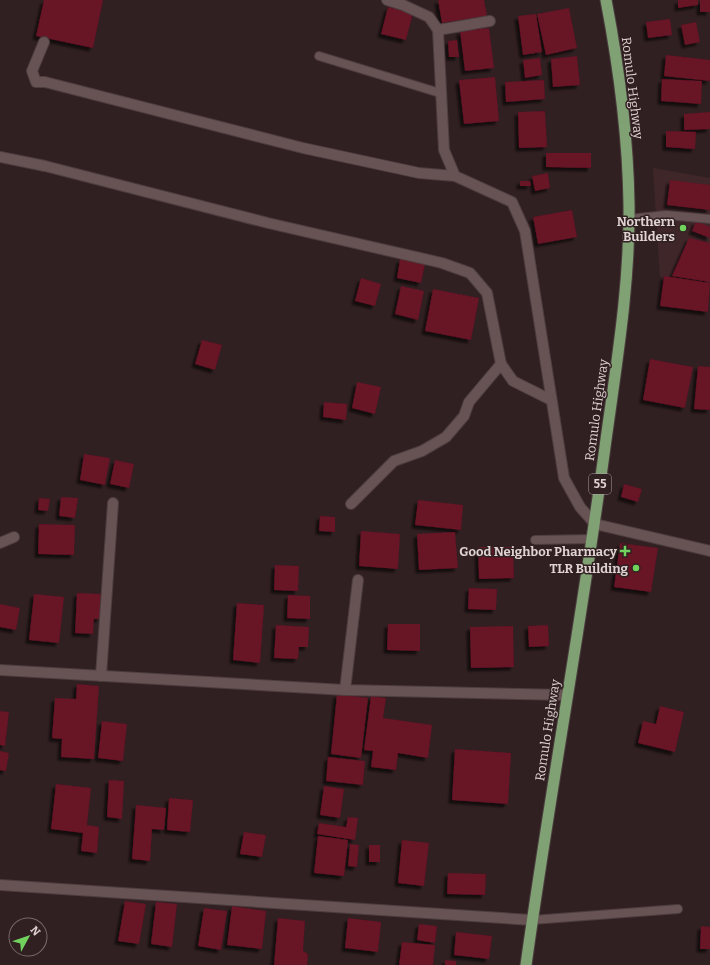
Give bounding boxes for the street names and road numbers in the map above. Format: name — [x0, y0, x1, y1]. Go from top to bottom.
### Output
street label: Romulo Highway — [619, 36, 646, 140]
street label: Romulo Highway — [582, 358, 611, 462]
road number: 55 — [589, 474, 611, 494]
street label: Romulo Highway — [532, 678, 563, 782]

